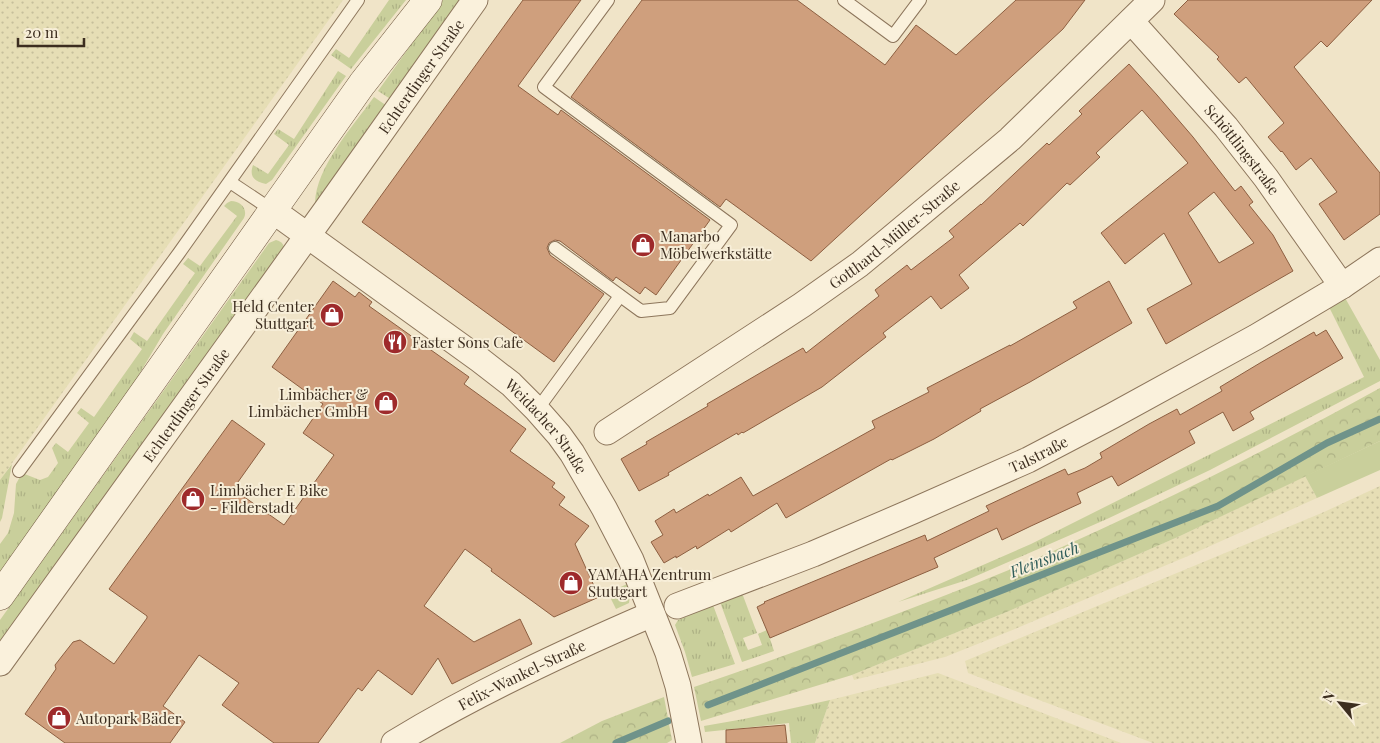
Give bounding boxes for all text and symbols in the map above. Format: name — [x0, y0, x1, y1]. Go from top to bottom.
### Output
scale bar — [18, 15, 84, 47]
street label: Echterdinger Straße — [373, 15, 468, 138]
text: 20 m — [25, 22, 59, 42]
street label: Schöttlingstraße — [1200, 100, 1285, 199]
street label: Gotthard-Müller-Straße — [825, 175, 964, 293]
place label: Manarbo Möbelwerkstätte — [660, 226, 772, 263]
shop icon: Manarbo Möbelwerkstätte — [630, 232, 656, 258]
place label: Held Center Stuttgart — [232, 296, 315, 333]
shop icon: Held Center Stuttgart — [319, 302, 345, 328]
restaurant icon: Faster Sons Cafe — [382, 329, 408, 355]
place label: Faster Sons Cafe — [412, 332, 523, 352]
street label: Echterdinger Straße — [138, 344, 234, 466]
street label: Weidacher Straße — [500, 373, 592, 477]
place label: Limbächer & Limbächer GmbH — [248, 384, 368, 421]
shop icon: Limbächer & Limbächer GmbH — [373, 390, 399, 416]
street label: Talstraße — [1006, 431, 1071, 477]
place label: Limbächer E Bike - Filderstadt — [210, 480, 328, 517]
shop icon: Limbächer E Bike - Filderstadt — [180, 486, 206, 512]
water label: Fleinsbach — [1005, 536, 1082, 582]
place label: YAMAHA Zentrum Stuttgart — [587, 564, 712, 601]
shop icon: YAMAHA Zentrum Stuttgart — [558, 570, 584, 596]
street label: Felix-Wankel-Straße — [454, 635, 589, 714]
north arrow — [1315, 678, 1365, 728]
text: N — [1317, 687, 1339, 705]
shop icon: Autopark Bäder — [46, 705, 72, 731]
place label: Autopark Bäder — [75, 708, 182, 728]

